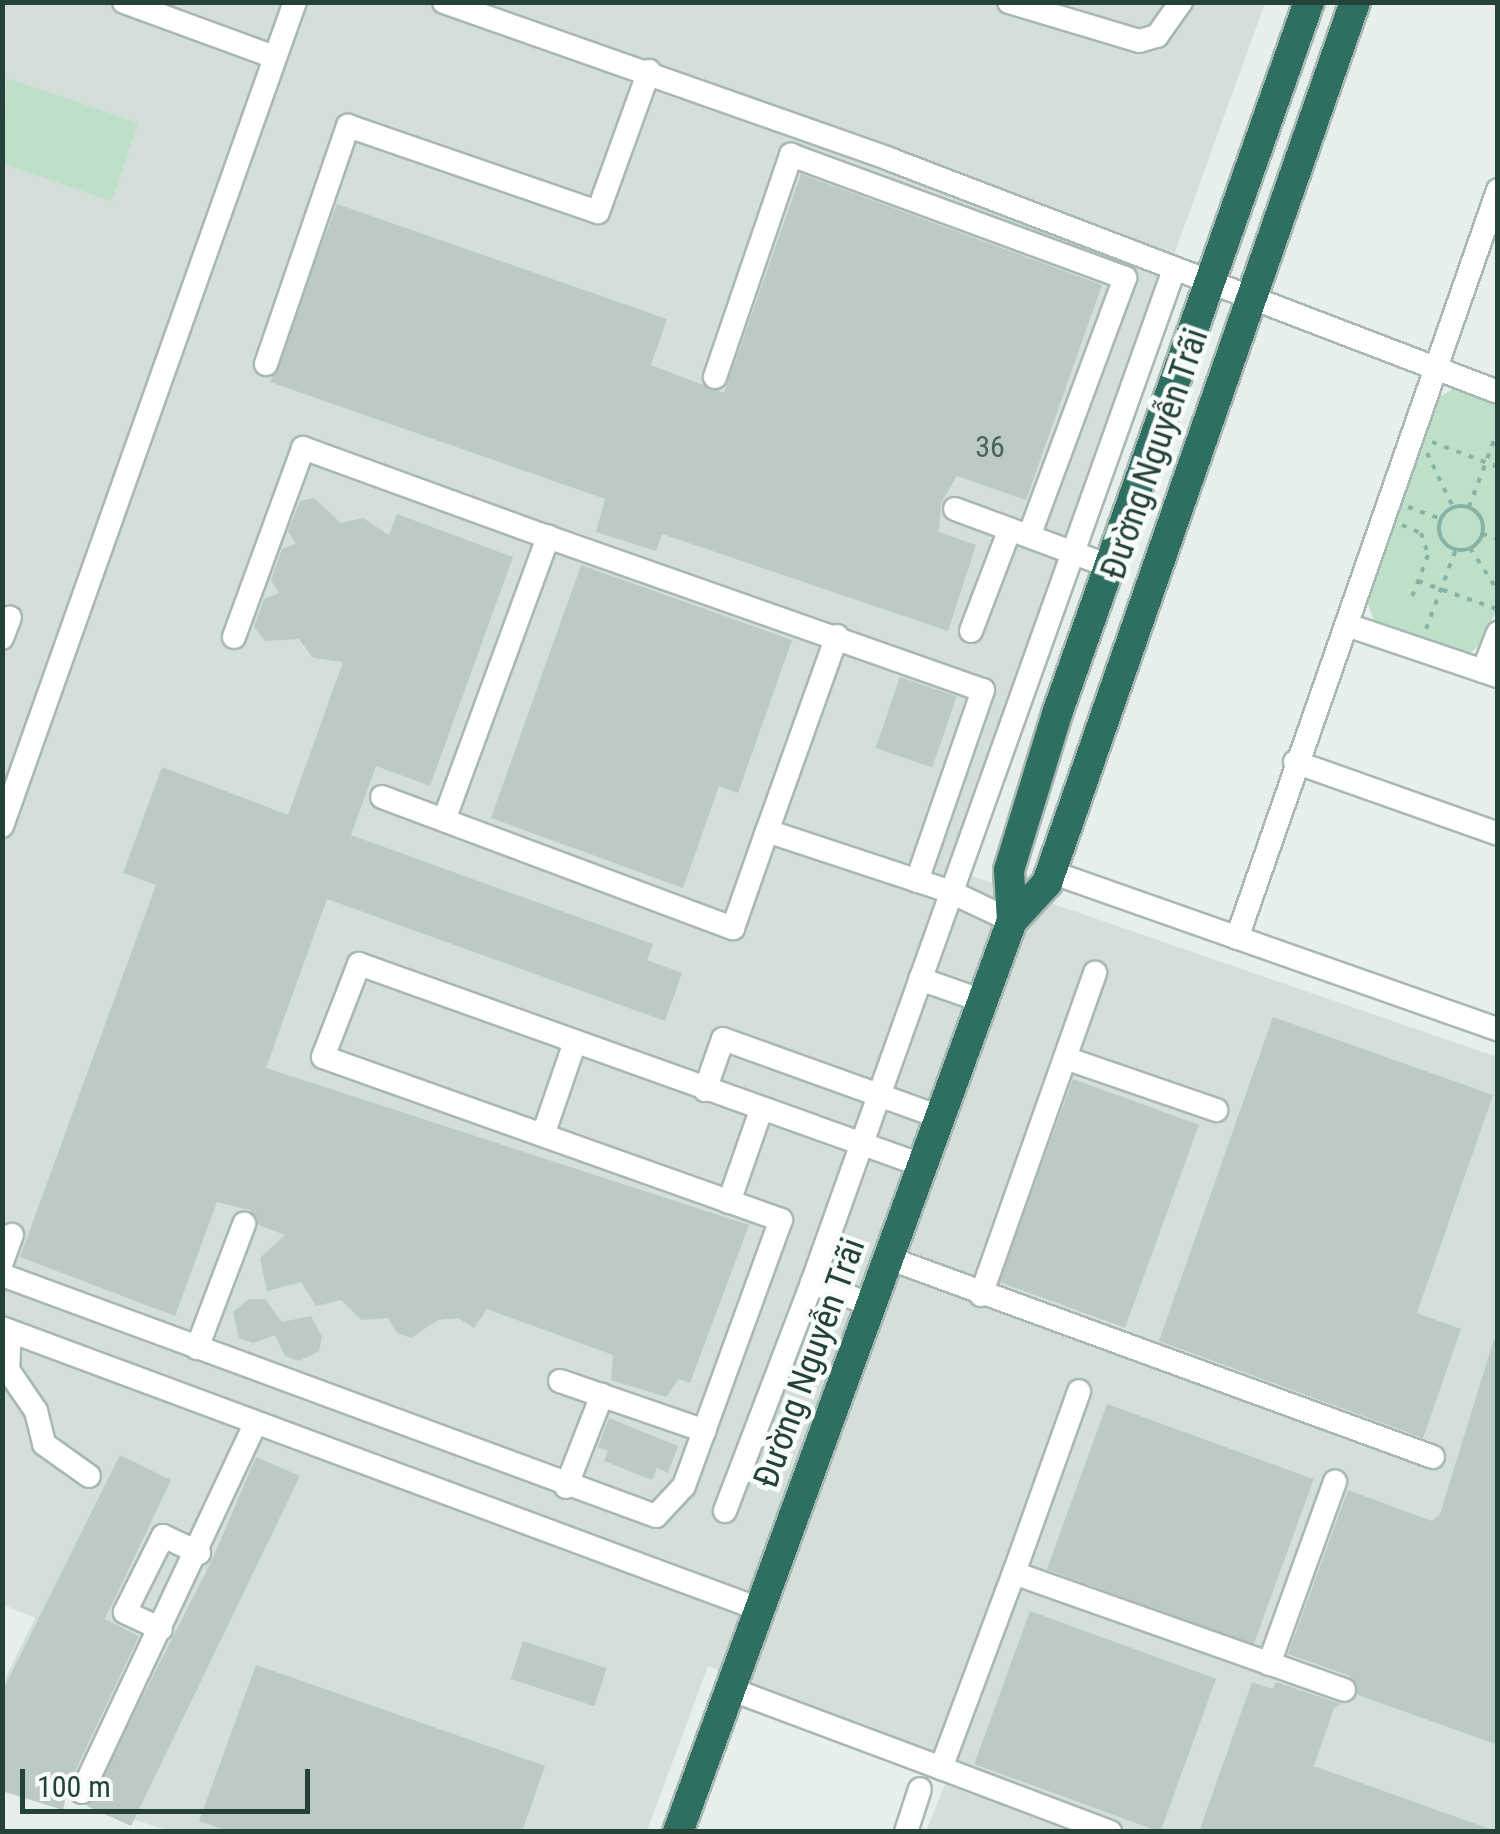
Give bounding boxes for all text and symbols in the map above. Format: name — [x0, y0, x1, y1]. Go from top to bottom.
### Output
street label: Đường Nguyễn Trãi — [1092, 323, 1218, 585]
house number: 36 — [975, 429, 1005, 465]
street label: Đường Nguyễn Trãi — [745, 1232, 875, 1494]
scale bar — [25, 1749, 315, 1811]
text: 100 m — [37, 1769, 111, 1804]

